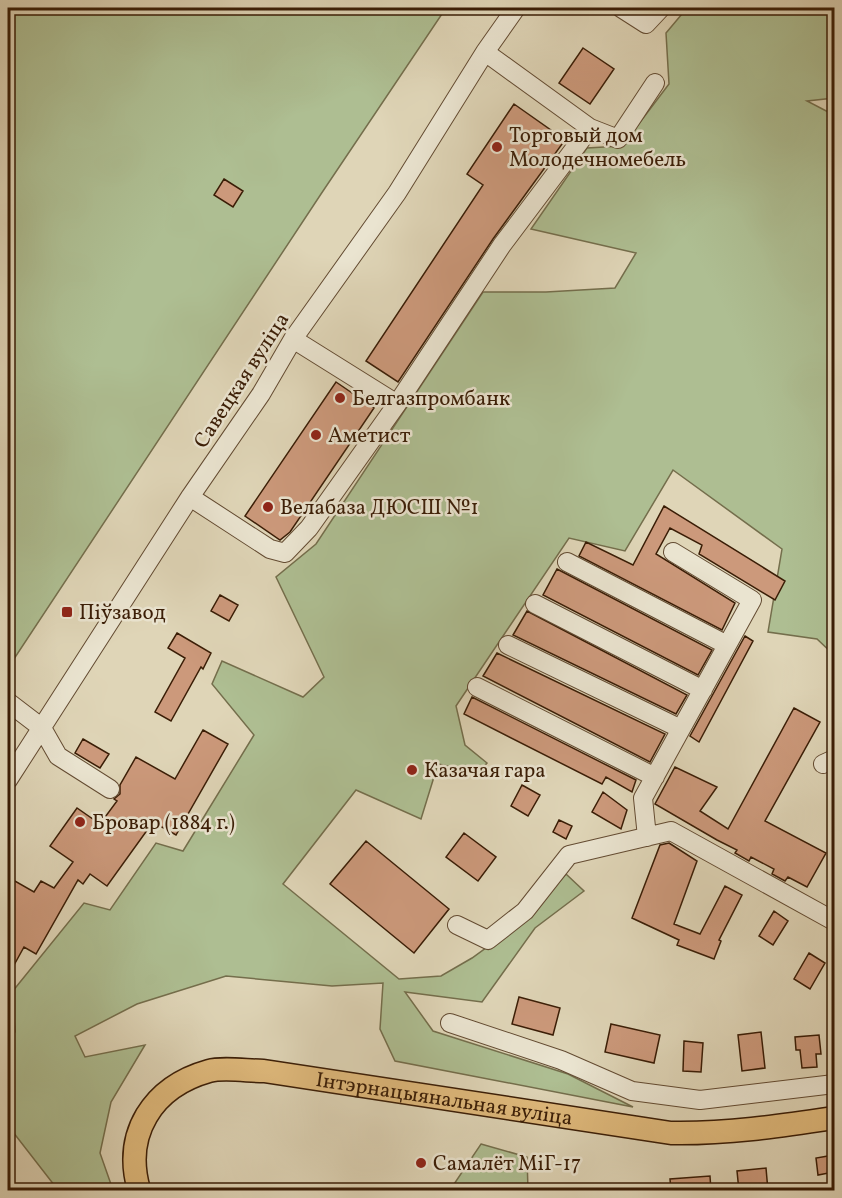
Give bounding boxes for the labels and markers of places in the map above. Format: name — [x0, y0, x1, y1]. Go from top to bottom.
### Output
place label: Торговый дом Молодечномебель — [509, 122, 686, 175]
marker: Торговый дом Молодечномебель — [490, 140, 504, 154]
place label: Белгазпромбанк — [352, 385, 510, 414]
marker: Белгазпромбанк — [333, 391, 347, 405]
place label: Аметист — [328, 422, 411, 451]
marker: Аметист — [309, 428, 323, 442]
place label: Велабаза ДЮСШ №1 — [280, 494, 479, 523]
marker: Велабаза ДЮСШ №1 — [261, 500, 275, 514]
place label: Піўзавод — [79, 599, 166, 628]
marker: Піўзавод — [60, 605, 74, 619]
place label: Казачая гара — [424, 757, 546, 786]
marker: Казачая гара — [405, 763, 419, 777]
place label: Бровар (1884 г.) — [92, 809, 235, 838]
marker: Бровар (1884 г.) — [73, 815, 87, 829]
place label: Самалёт МіГ-17 — [433, 1150, 581, 1179]
marker: Самалёт МіГ-17 — [414, 1156, 428, 1170]

